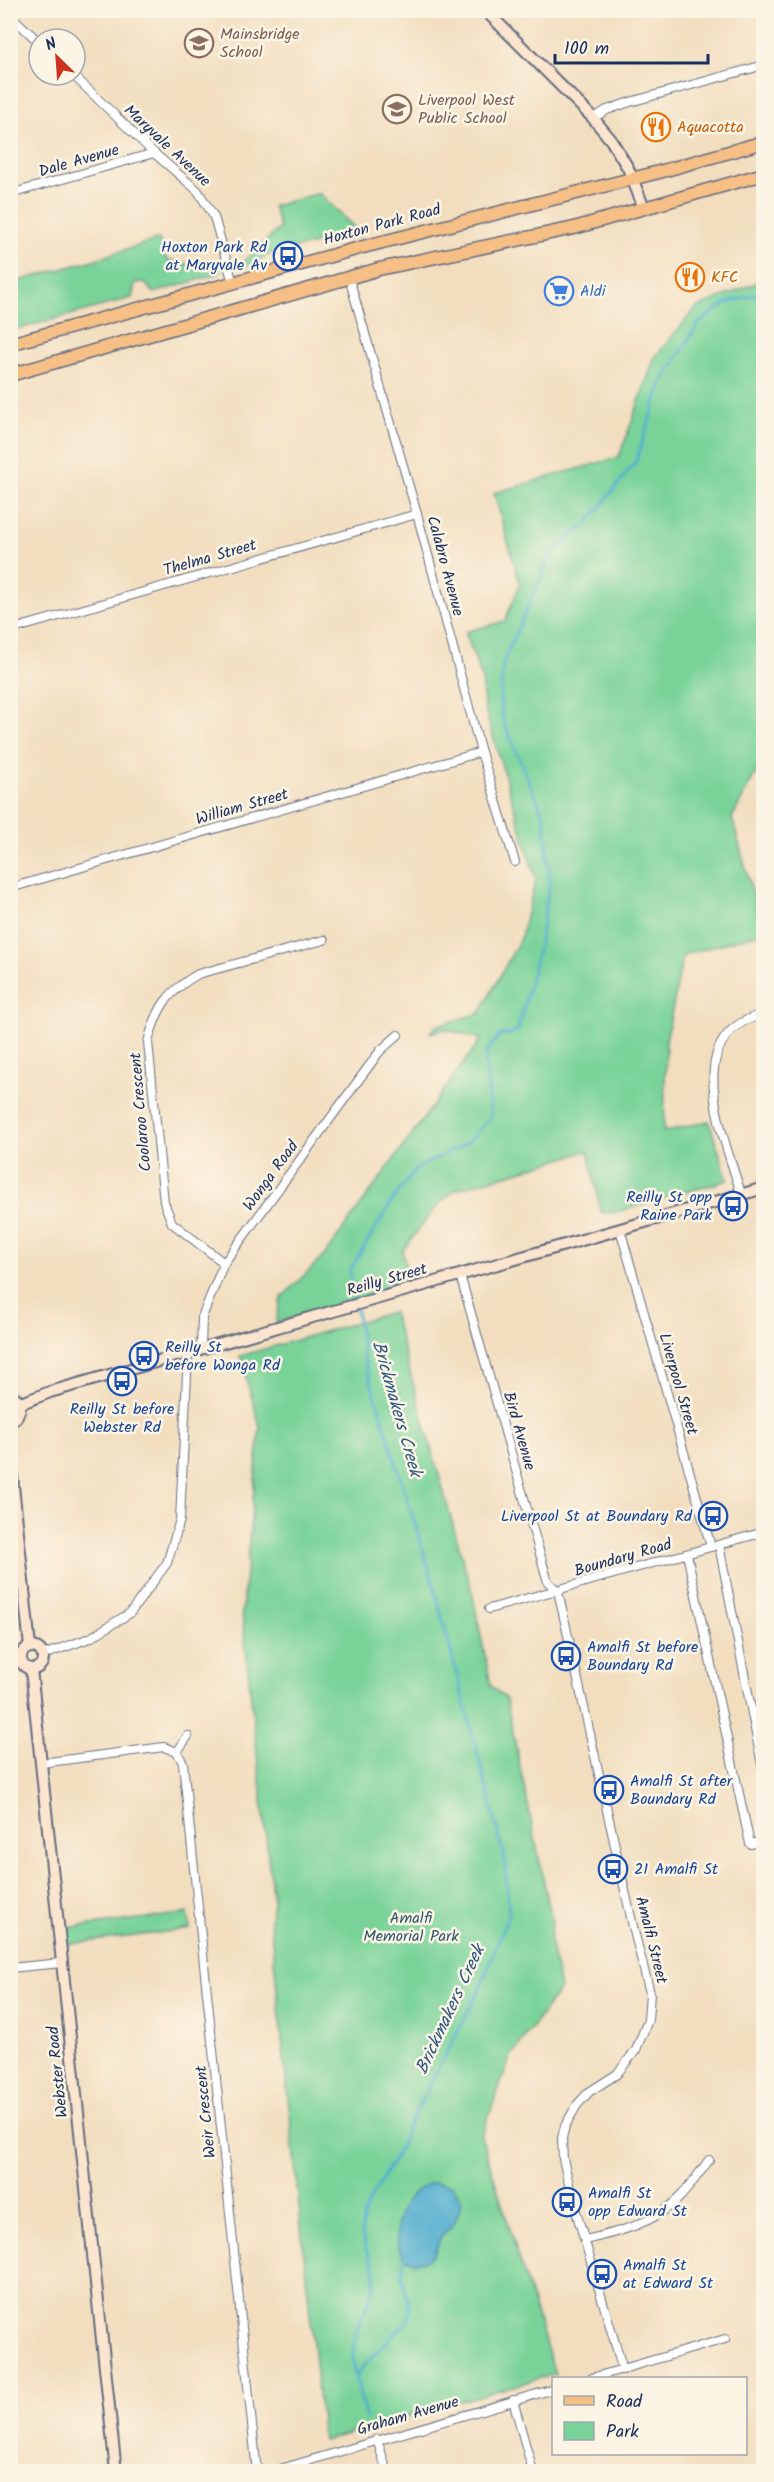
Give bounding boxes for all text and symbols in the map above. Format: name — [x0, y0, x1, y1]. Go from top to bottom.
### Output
place label: Mainsbridge School — [220, 22, 300, 65]
north arrow — [27, 27, 87, 87]
school or university icon: Mainsbridge School — [183, 27, 215, 59]
scale bar — [555, 27, 708, 65]
text: N — [41, 31, 61, 58]
text: 100 m — [564, 35, 609, 64]
place label: Liverpool West Public School — [418, 88, 516, 131]
school or university icon: Liverpool West Public School — [381, 93, 413, 125]
street label: Maryvale Avenue — [118, 99, 216, 193]
restaurant icon: Aquacotta — [640, 111, 672, 143]
place label: Aquacotta — [677, 115, 744, 140]
street label: Dale Avenue — [36, 138, 122, 184]
street label: Hoxton Park Road — [320, 197, 444, 253]
place label: Hoxton Park Rd at Maryvale Av — [161, 235, 268, 278]
bus stop icon: Hoxton Park Rd at Maryvale Av — [272, 240, 304, 272]
restaurant icon: KFC — [674, 261, 706, 293]
place label: KFC — [711, 265, 738, 290]
supermarket icon: Aldi — [543, 275, 575, 307]
place label: Aldi — [580, 279, 607, 304]
street label: Calabro Avenue — [420, 513, 470, 619]
street label: Thelma Street — [161, 533, 260, 583]
street label: William Street — [193, 782, 292, 832]
street label: Coolaroo Crescent — [123, 1051, 159, 1173]
street label: Wonga Road — [237, 1135, 306, 1216]
place label: Reilly St opp Raine Park — [626, 1185, 712, 1228]
bus stop icon: Reilly St opp Raine Park — [717, 1190, 749, 1222]
street label: Reilly Street — [344, 1256, 431, 1303]
street label: Liverpool Street — [652, 1330, 705, 1439]
place label: Reilly St before Wonga Rd — [165, 1335, 281, 1378]
water label: Brickmakers Creek — [363, 1338, 430, 1483]
bus stop icon: Reilly St before Wonga Rd — [128, 1340, 160, 1372]
bus stop icon: Reilly St before Webster Rd — [106, 1365, 138, 1397]
street label: Bird Avenue — [496, 1389, 542, 1473]
place label: Reilly St before Webster Rd — [70, 1397, 174, 1440]
bus stop icon: Liverpool St at Boundary Rd — [697, 1500, 729, 1532]
place label: Liverpool St at Boundary Rd — [501, 1504, 693, 1529]
street label: Boundary Road — [571, 1532, 676, 1584]
place label: Amalfi St before Boundary Rd — [587, 1635, 698, 1678]
bus stop icon: Amalfi St before Boundary Rd — [550, 1640, 582, 1672]
place label: Amalfi St after Boundary Rd — [630, 1769, 734, 1812]
bus stop icon: Amalfi St after Boundary Rd — [593, 1774, 625, 1806]
bus stop icon: 21 Amalfi St — [597, 1853, 629, 1885]
place label: 21 Amalfi St — [634, 1857, 719, 1882]
street label: Amalfi Street — [628, 1894, 674, 1987]
park label: Amalfi Memorial Park — [363, 1906, 459, 1949]
water label: Brickmakers Creek — [408, 1938, 495, 2079]
street label: Webster Road — [41, 2024, 75, 2119]
street label: Weir Crescent — [189, 2064, 223, 2160]
place label: Amalfi St opp Edward St — [588, 2181, 688, 2224]
bus stop icon: Amalfi St opp Edward St — [551, 2186, 583, 2218]
place label: Amalfi St at Edward St — [623, 2253, 714, 2296]
bus stop icon: Amalfi St at Edward St — [586, 2258, 618, 2290]
legend — [552, 2377, 747, 2455]
text: Road — [606, 2388, 643, 2417]
street label: Graham Avenue — [354, 2390, 462, 2442]
text: Park — [606, 2418, 639, 2447]

